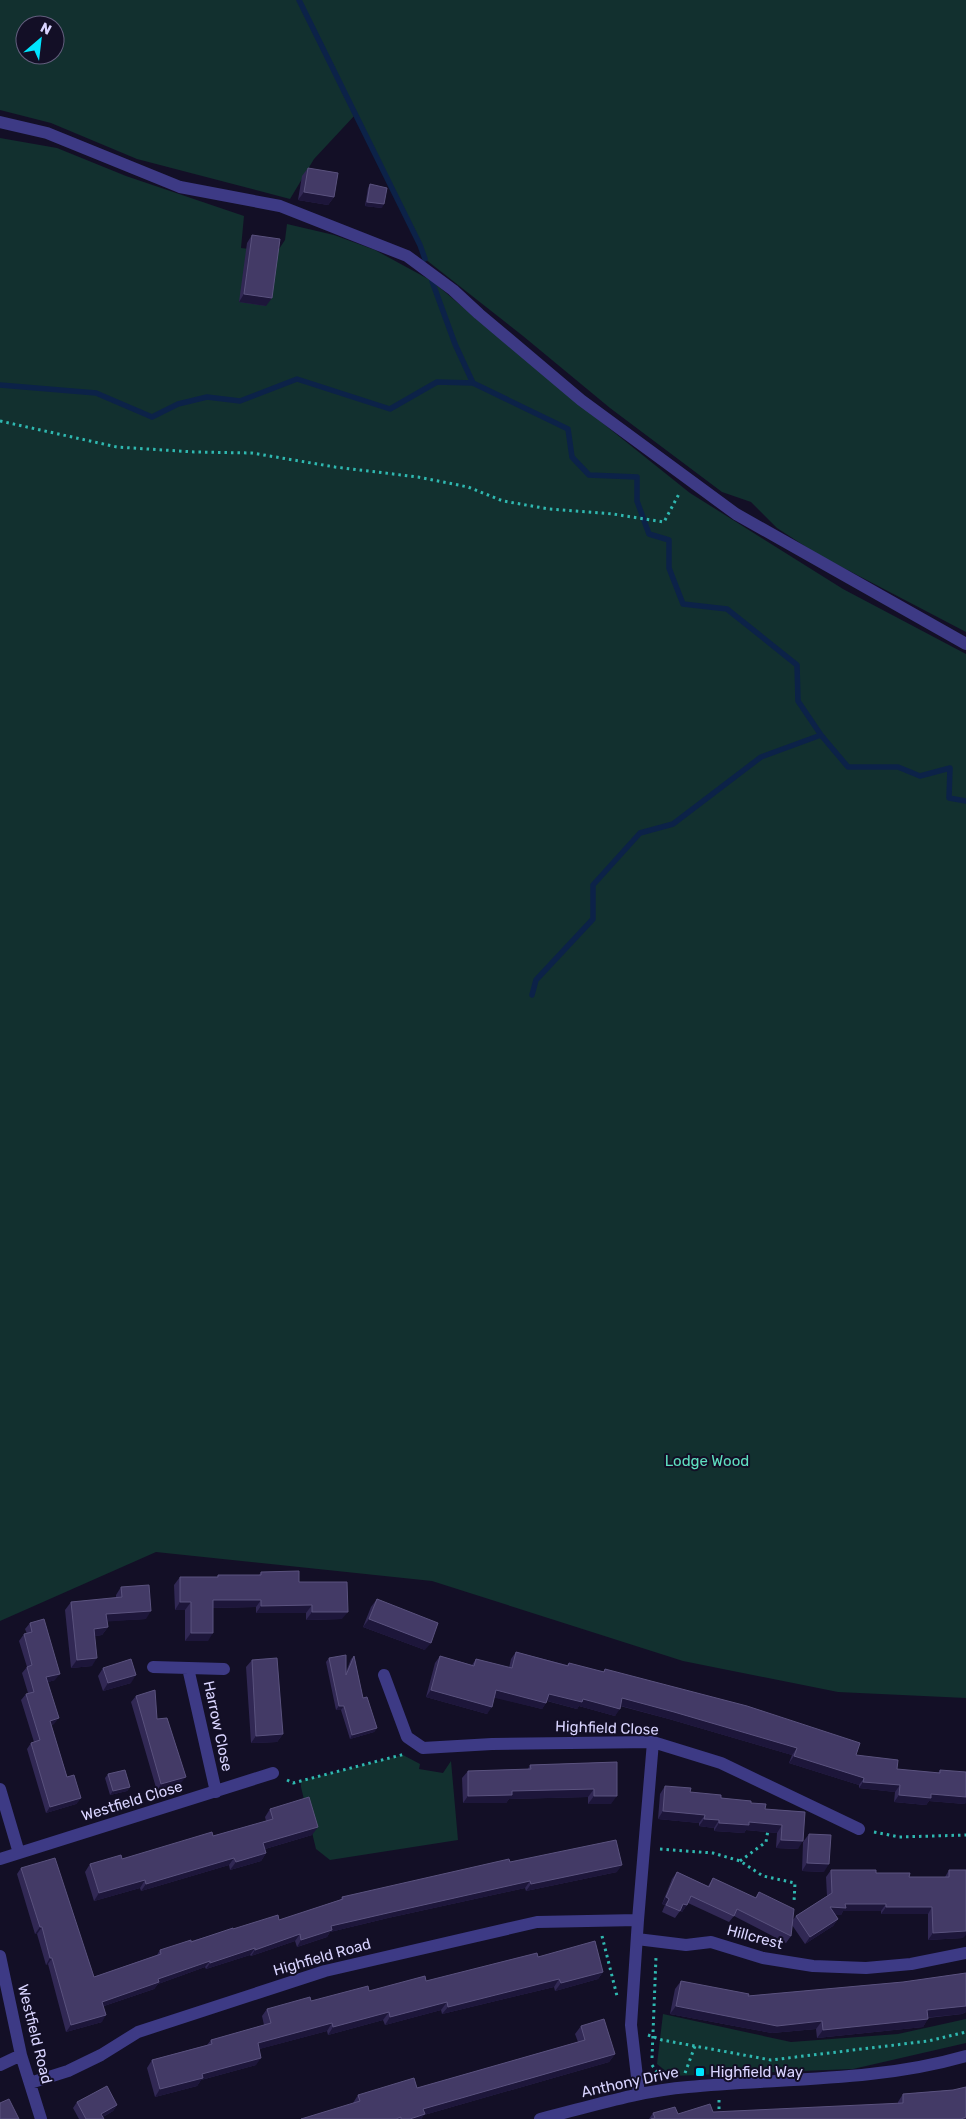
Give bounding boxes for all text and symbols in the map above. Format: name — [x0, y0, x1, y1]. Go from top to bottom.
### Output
north arrow — [15, 15, 65, 65]
text: N — [37, 19, 54, 39]
park label: Lodge Wood — [665, 1452, 749, 1470]
street label: Harrow Close — [200, 1679, 236, 1773]
street label: Highfield Close — [555, 1717, 659, 1739]
street label: Westfield Close — [79, 1777, 185, 1825]
street label: Hillcrest — [725, 1921, 785, 1953]
street label: Highfield Road — [271, 1934, 373, 1980]
street label: Westfield Road — [14, 1982, 56, 2086]
street label: Anthony Drive — [580, 2063, 680, 2101]
place label: Highfield Way — [710, 2063, 803, 2081]
marker: Highfield Way — [694, 2066, 706, 2078]

